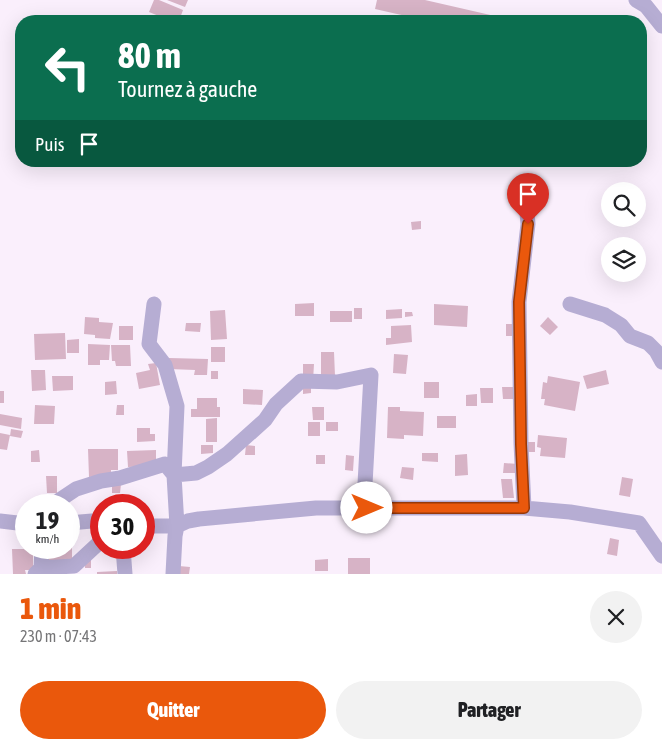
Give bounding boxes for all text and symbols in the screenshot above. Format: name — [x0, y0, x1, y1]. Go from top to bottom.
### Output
icon: left — [35, 35, 100, 100]
text: 80 m — [118, 35, 181, 75]
text: Tournez à gauche — [118, 76, 257, 102]
icon: arrive — [75, 130, 103, 158]
text: Puis — [35, 133, 65, 155]
pin — [507, 173, 549, 224]
icon: arrive — [514, 180, 542, 208]
map controls — [601, 182, 646, 282]
button: search — [601, 182, 646, 227]
button: layers — [601, 237, 646, 282]
position arrow — [340, 481, 392, 533]
speed limit sign: 30 — [90, 494, 155, 559]
text: 19 — [36, 506, 59, 534]
text: km/h — [36, 532, 59, 546]
text: 1 min — [20, 591, 81, 625]
button: close — [590, 591, 642, 643]
text: 230 m · 07:43 — [20, 627, 97, 645]
button: Quitter — [20, 681, 326, 739]
button: Partager — [336, 681, 642, 739]

